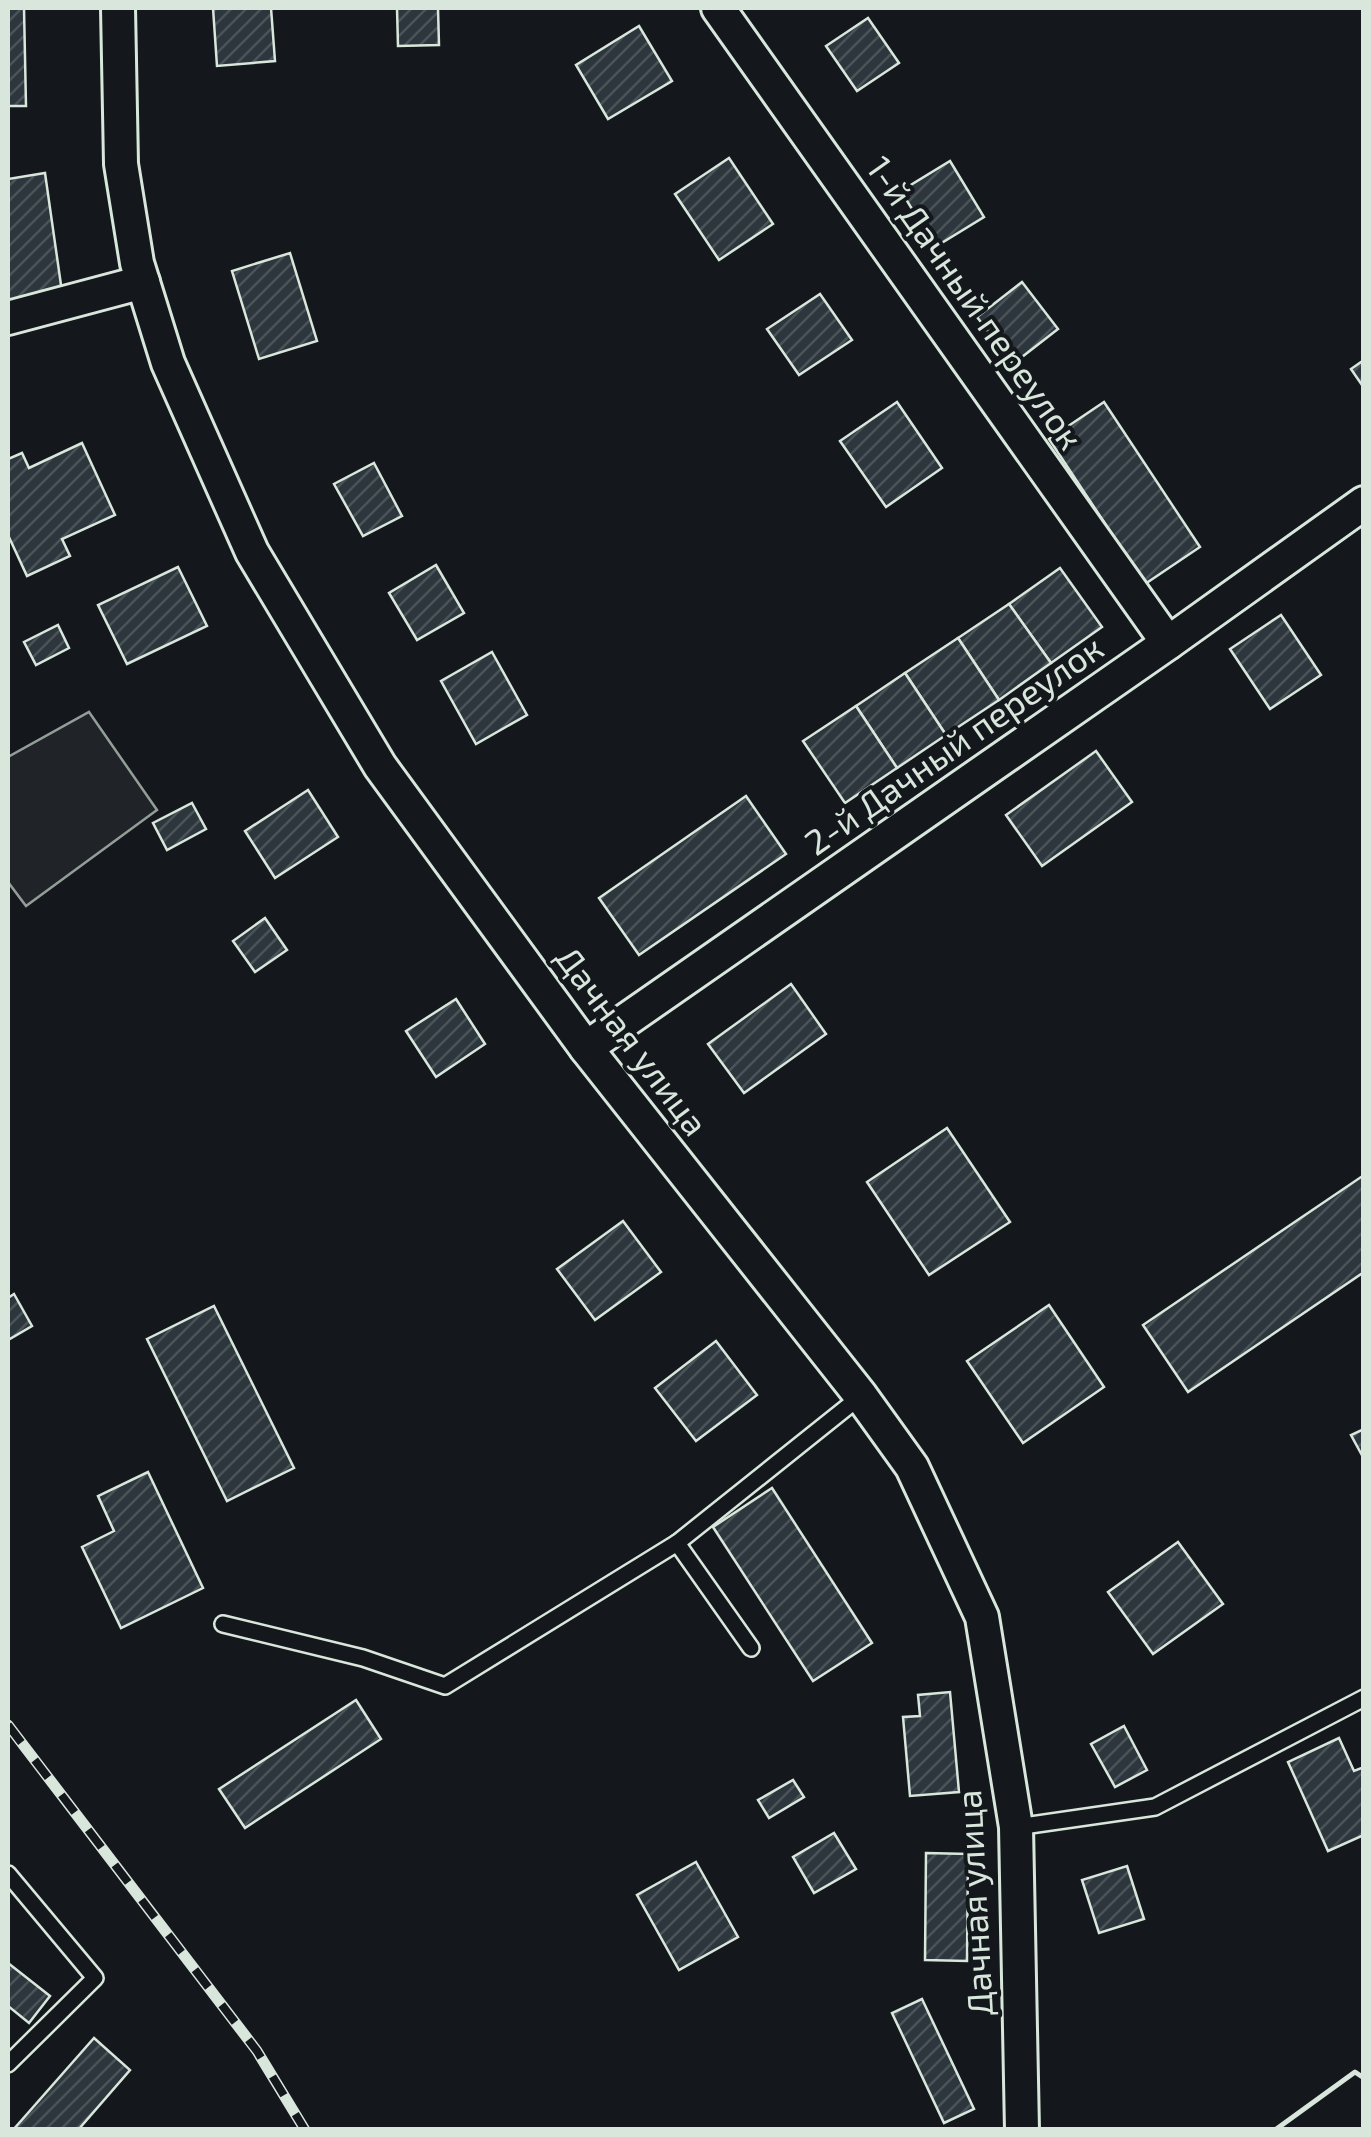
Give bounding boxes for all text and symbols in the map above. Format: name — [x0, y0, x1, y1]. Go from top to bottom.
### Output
street label: 1-й Дачный переулок — [858, 147, 1093, 457]
street label: 2-й Дачный переулок — [796, 625, 1111, 864]
street label: Дачная улица — [547, 937, 718, 1144]
street label: Дачная улица — [946, 1789, 1001, 2017]

